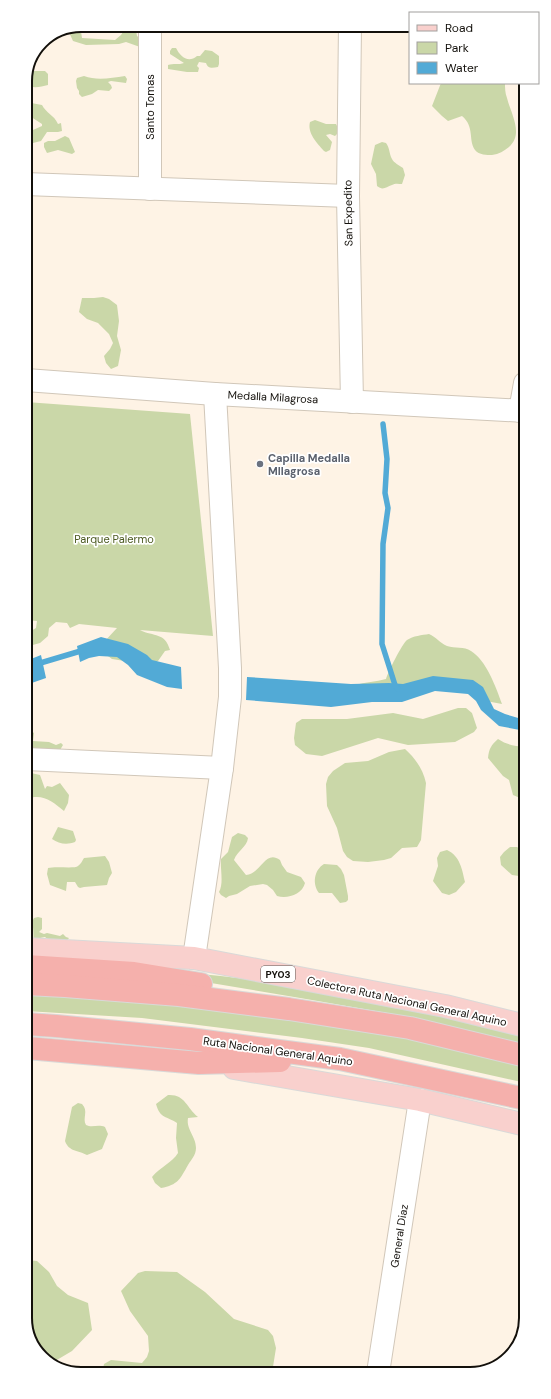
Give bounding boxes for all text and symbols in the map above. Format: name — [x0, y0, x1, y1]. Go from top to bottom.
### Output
legend — [409, 12, 539, 84]
text: Road — [445, 20, 473, 36]
text: Park — [445, 40, 469, 56]
text: Water — [445, 60, 479, 76]
street label: Santo Tomas — [143, 74, 157, 140]
street label: San Expedito — [340, 180, 356, 246]
street label: Medalla Milagrosa — [227, 388, 319, 406]
place label: Capilla Medalla MIlagrosa — [268, 451, 350, 478]
marker: Capilla Medalla MIlagrosa — [255, 459, 265, 469]
park label: Parque Palermo — [74, 532, 154, 546]
road number: PY03 — [261, 966, 295, 982]
street label: Colectora Ruta Nacional General Aquino — [306, 973, 508, 1029]
street label: Ruta Nacional General Aquino — [202, 1034, 354, 1068]
street label: General Diaz — [387, 1203, 411, 1269]

